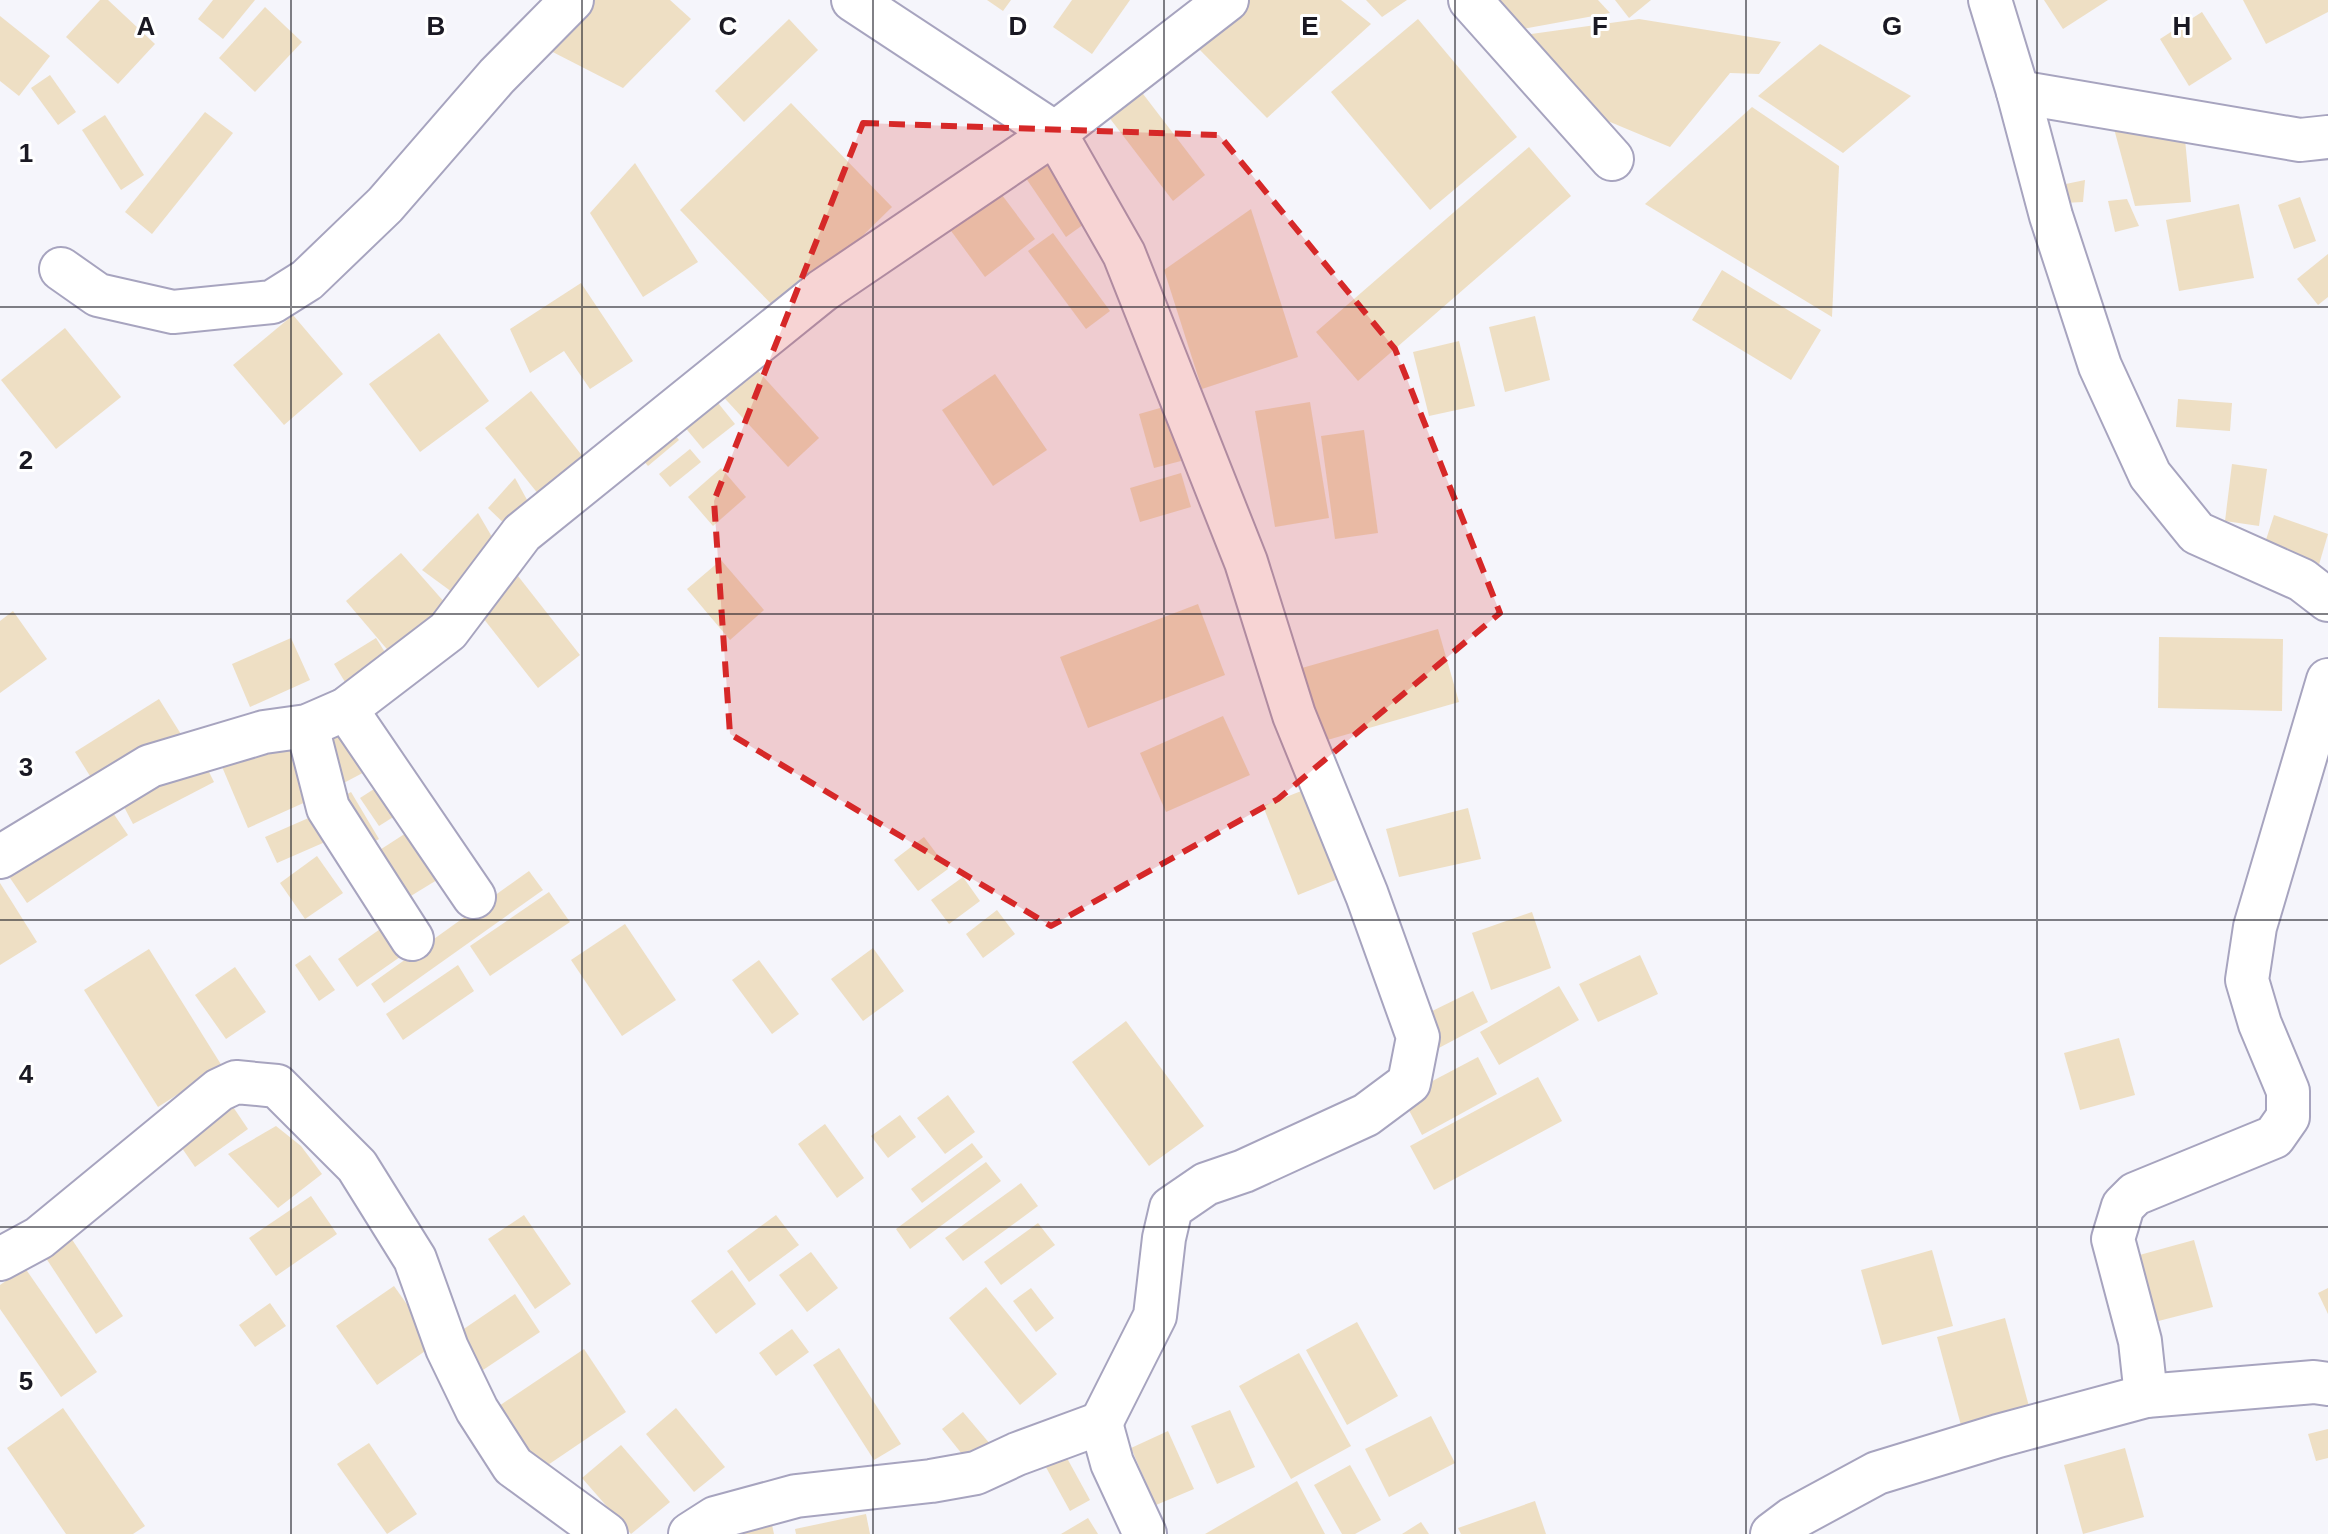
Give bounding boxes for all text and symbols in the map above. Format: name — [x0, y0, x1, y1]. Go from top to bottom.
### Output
text: A — [137, 11, 156, 41]
text: B — [427, 11, 445, 41]
text: C — [719, 11, 738, 41]
text: D — [1009, 11, 1027, 41]
text: E — [1301, 11, 1319, 41]
text: F — [1592, 11, 1608, 41]
text: G — [1882, 11, 1902, 41]
text: H — [2173, 11, 2191, 41]
text: 1 — [19, 138, 33, 168]
text: 2 — [19, 445, 33, 475]
text: 3 — [19, 752, 33, 782]
text: 4 — [19, 1059, 34, 1089]
text: 5 — [19, 1366, 33, 1396]

